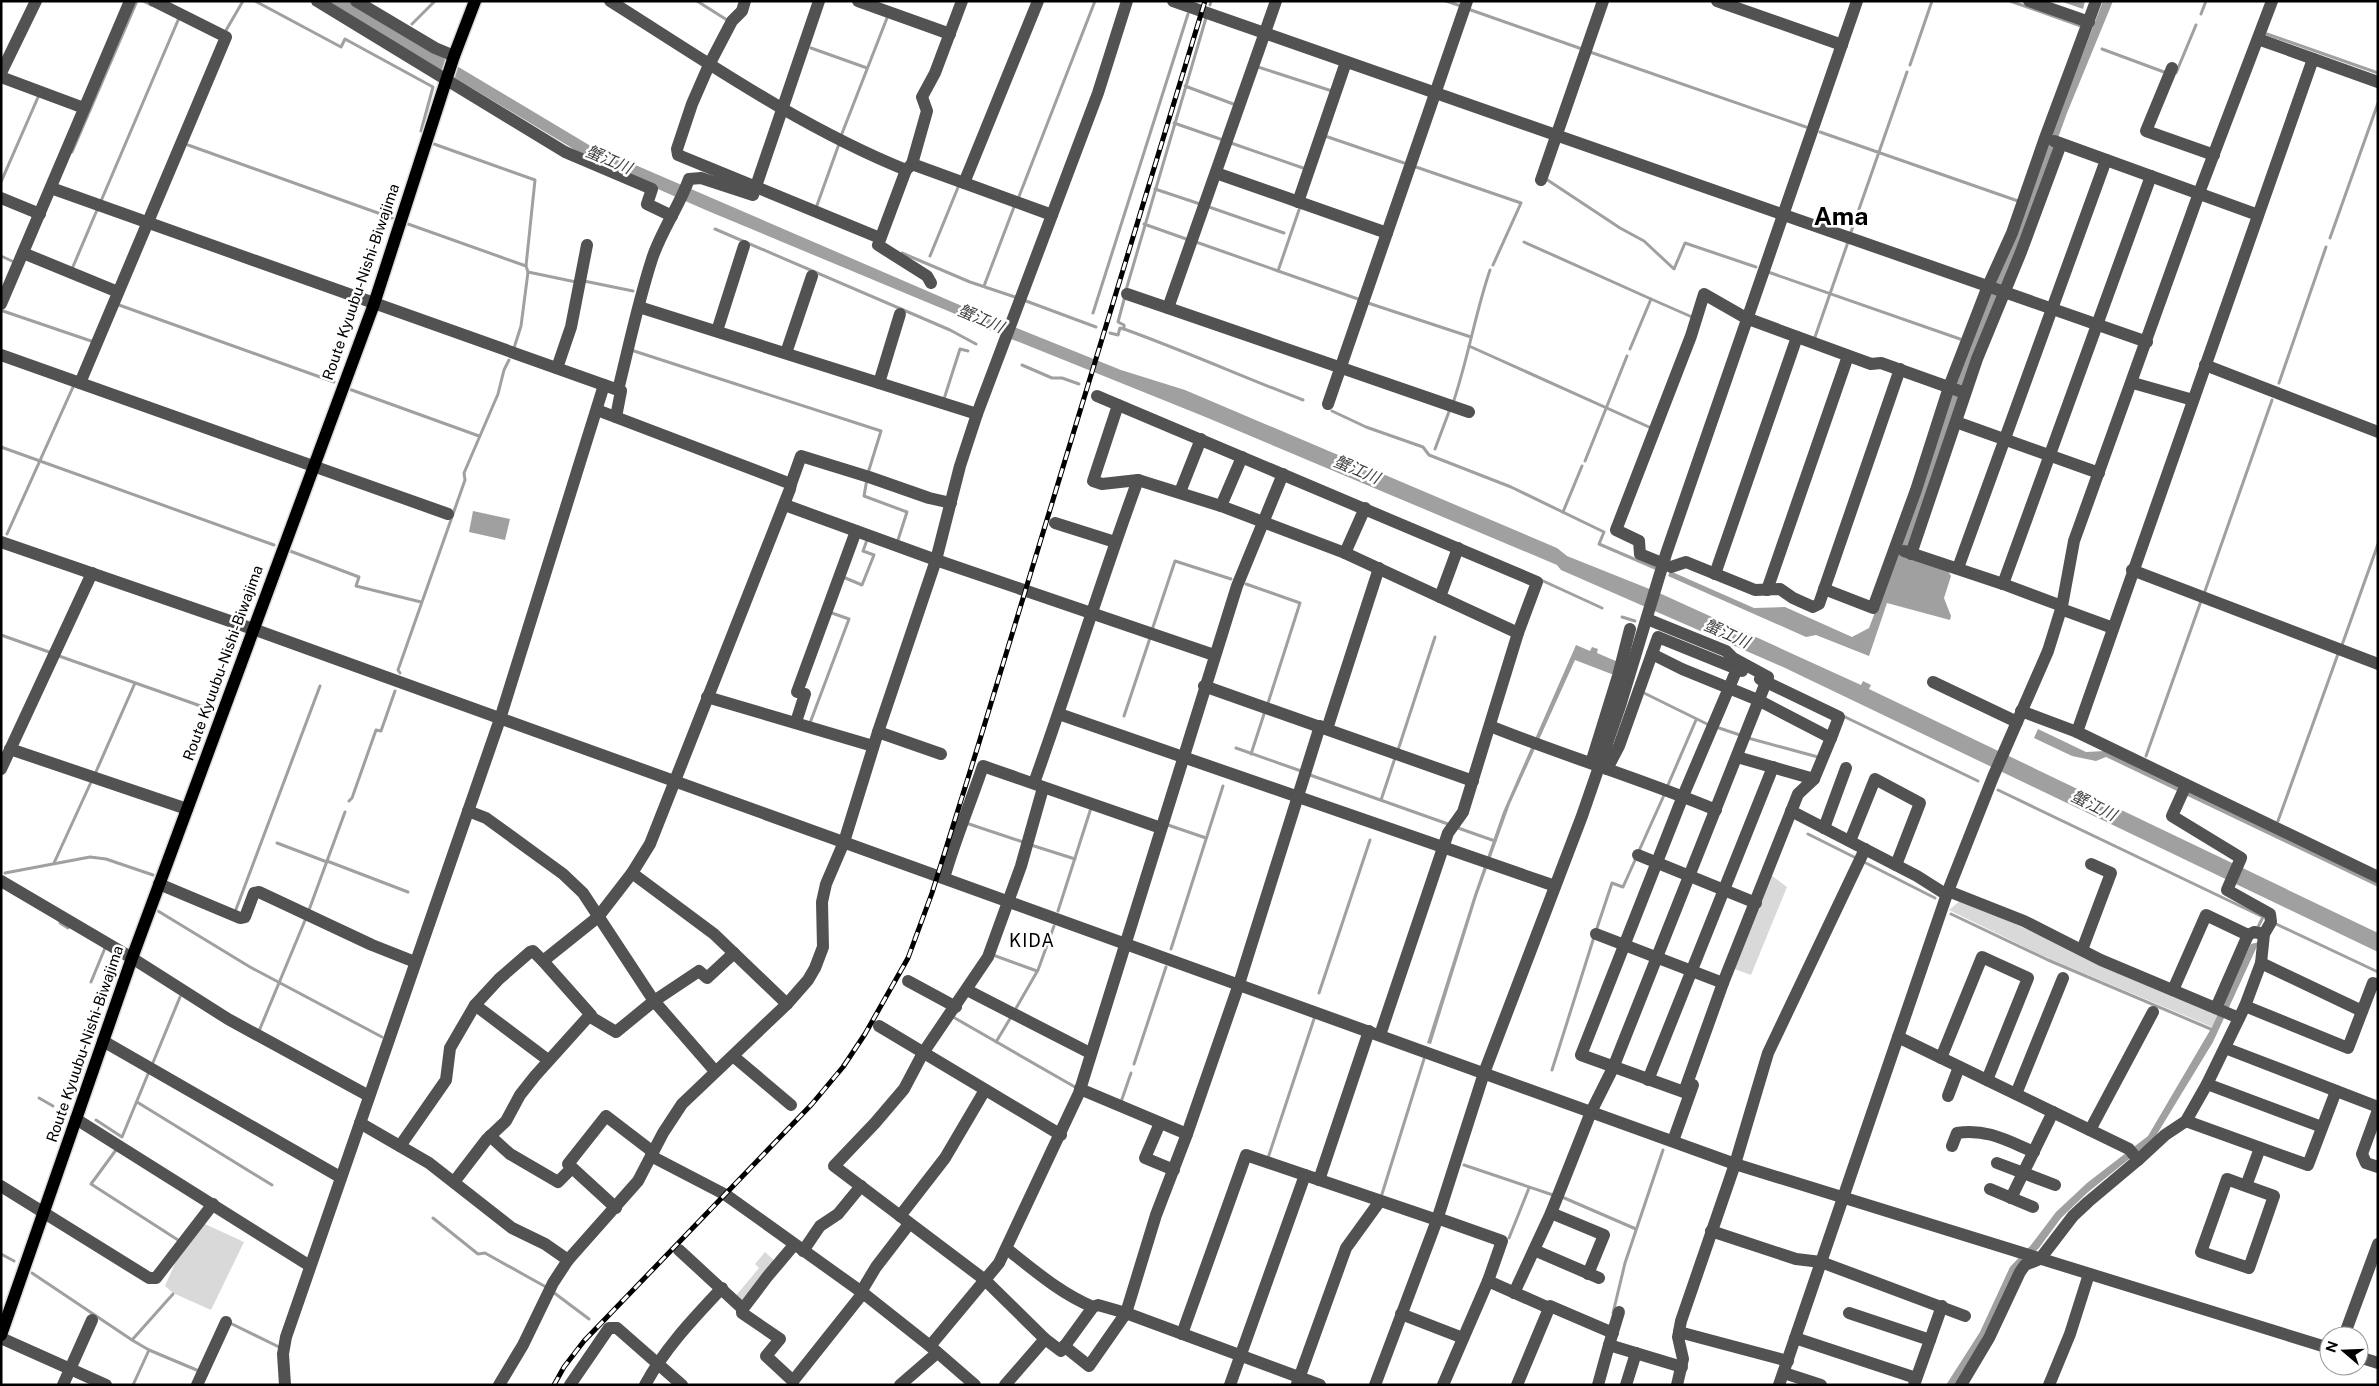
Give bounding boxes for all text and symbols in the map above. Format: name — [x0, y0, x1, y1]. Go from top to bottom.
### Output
water label: 蟹江川 — [583, 141, 636, 178]
street label: Route Kyuubu-Nishi-Biwajima — [319, 181, 402, 382]
district label: Ama — [1814, 201, 1868, 231]
water label: 蟹江川 — [955, 300, 1008, 337]
water label: 蟹江川 — [1331, 451, 1384, 488]
street label: Route Kyuubu-Nishi-Biwajima — [179, 563, 266, 763]
water label: 蟹江川 — [1701, 615, 1754, 653]
water label: 蟹江川 — [2068, 786, 2121, 825]
district label: KIDA — [1009, 930, 1055, 951]
street label: Route Kyuubu-Nishi-Biwajima — [43, 943, 126, 1144]
north arrow — [2319, 1326, 2369, 1376]
text: N — [2322, 1339, 2341, 1355]

